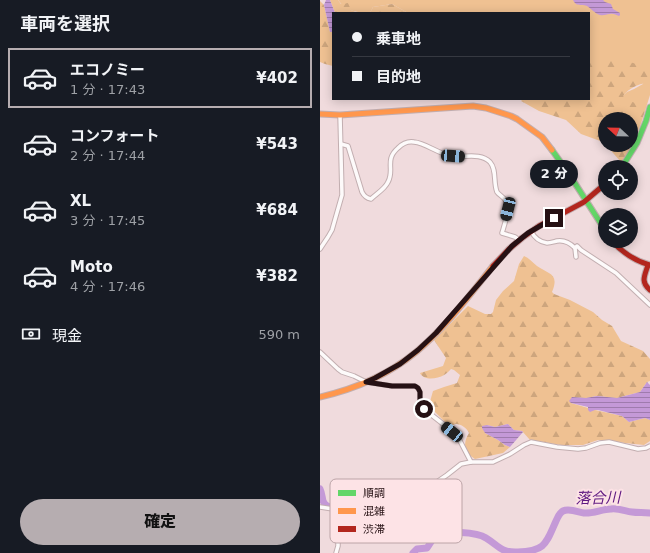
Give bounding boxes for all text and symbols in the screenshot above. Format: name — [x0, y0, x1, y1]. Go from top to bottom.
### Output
text: 車両を選択 — [20, 13, 110, 34]
text: 乗車地 — [376, 30, 421, 48]
icon: car — [22, 60, 58, 96]
text: エコノミー — [70, 61, 145, 79]
text: 目的地 — [376, 68, 421, 86]
text: ¥402 — [256, 69, 298, 87]
text: 1 分 · 17:43 — [70, 82, 145, 97]
north arrow — [598, 112, 638, 152]
map controls — [598, 112, 638, 248]
icon: car — [22, 126, 58, 162]
text: コンフォート — [70, 127, 160, 145]
text: ¥543 — [256, 135, 298, 153]
text: 2 分 · 17:44 — [70, 148, 145, 163]
car — [441, 149, 465, 163]
callout: 2 分 — [530, 160, 578, 188]
button: locate — [598, 160, 638, 200]
text: 2 分 — [541, 166, 567, 181]
icon: car — [22, 192, 58, 228]
text: XL — [70, 192, 91, 210]
car — [499, 196, 517, 222]
text: ¥684 — [256, 201, 298, 219]
button: layers — [598, 208, 638, 248]
route end — [545, 209, 563, 227]
text: 3 分 · 17:45 — [70, 213, 145, 228]
icon: car — [22, 258, 58, 294]
text: Moto — [70, 258, 113, 276]
text: ¥382 — [256, 267, 298, 285]
text: 4 分 · 17:46 — [70, 279, 145, 294]
icon: cash — [20, 323, 42, 345]
text: 現金 — [52, 327, 82, 345]
text: 590 m — [258, 327, 300, 342]
route start — [415, 400, 433, 418]
car — [439, 420, 465, 444]
legend — [330, 479, 462, 543]
text: 順調 — [363, 487, 385, 500]
water label: 落合川 — [575, 489, 623, 507]
button: 確定 — [20, 499, 300, 545]
text: 混雑 — [363, 505, 385, 518]
text: 渋滞 — [363, 523, 385, 536]

